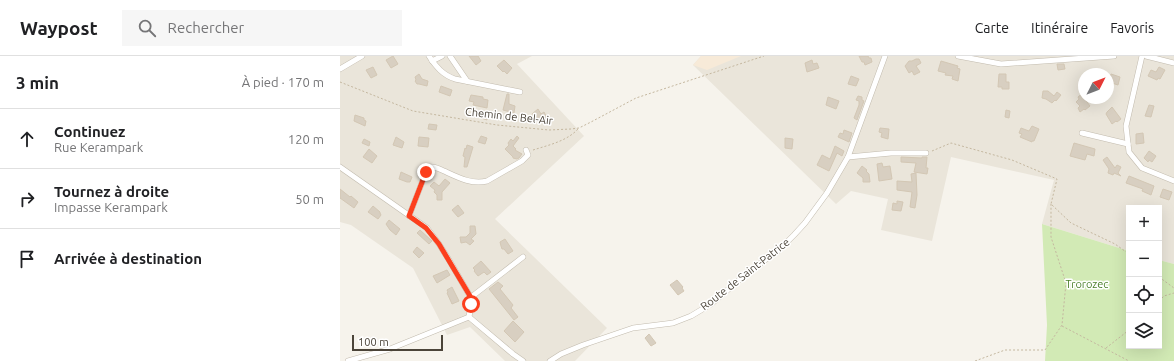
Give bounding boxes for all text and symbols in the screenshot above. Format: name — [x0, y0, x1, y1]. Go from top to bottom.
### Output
search box — [122, 10, 402, 46]
text: Waypost — [20, 17, 98, 39]
icon: search — [136, 17, 158, 39]
text: Rechercher — [168, 19, 244, 36]
text: Carte — [975, 20, 1009, 36]
text: Itinéraire — [1031, 20, 1088, 36]
text: Favoris — [1110, 20, 1154, 36]
north arrow — [1078, 68, 1114, 104]
text: 3 min — [16, 73, 59, 92]
text: À pied · 170 m — [242, 75, 324, 89]
street label: Chemin de Bel-Air — [465, 105, 554, 127]
text: Continuez — [54, 123, 125, 140]
icon: ahead — [16, 128, 38, 150]
text: 120 m — [288, 132, 324, 146]
text: Rue Kerampark — [54, 140, 143, 154]
route end — [417, 163, 435, 181]
text: Tournez à droite — [54, 183, 169, 200]
icon: right — [16, 188, 38, 210]
text: 50 m — [295, 192, 324, 206]
text: Impasse Kerampark — [54, 200, 168, 214]
map controls — [1126, 205, 1162, 349]
button: + — [1126, 205, 1162, 241]
street label: Route de Saint-Patrice — [698, 236, 792, 312]
button: − — [1126, 241, 1162, 277]
icon: arrive — [16, 248, 38, 270]
text: Arrivée à destination — [54, 250, 202, 267]
button: locate — [1126, 277, 1162, 313]
park label: Trorozec — [1066, 278, 1108, 290]
route start — [462, 295, 480, 313]
button: layers — [1126, 313, 1162, 349]
scale bar — [352, 333, 443, 352]
text: 100 m — [358, 336, 389, 348]

